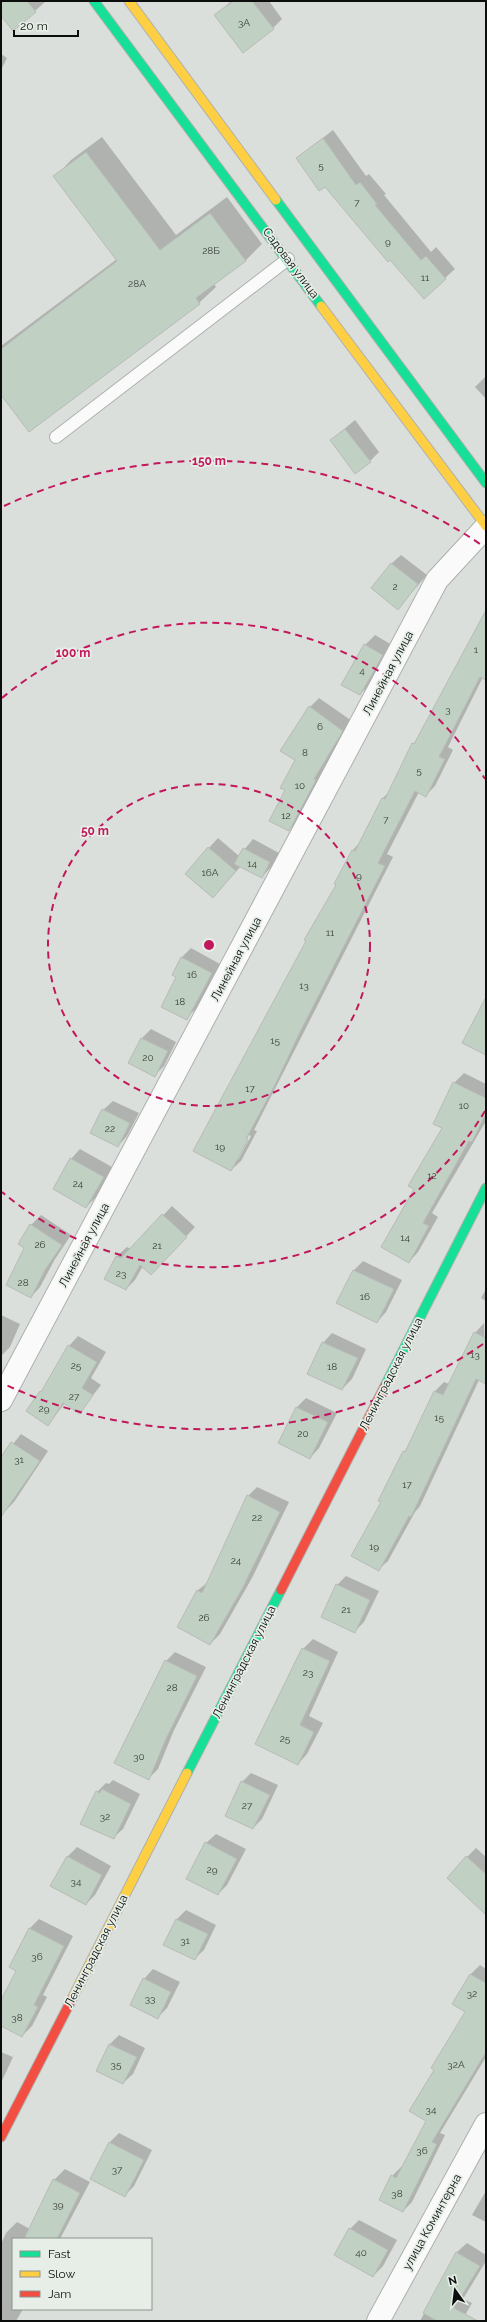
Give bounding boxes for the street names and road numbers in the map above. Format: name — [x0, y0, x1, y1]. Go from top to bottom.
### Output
street label: Садовая улица — [260, 225, 322, 301]
street label: Линейная улица — [360, 628, 416, 718]
street label: Линейная улица — [208, 914, 264, 1004]
street label: Линейная улица — [56, 1200, 112, 1290]
street label: Ленинградская улица — [356, 1315, 426, 1433]
street label: Ленинградская улица — [209, 1603, 279, 1721]
street label: Ленинградская улица — [61, 1892, 131, 2010]
street label: улица Коминтерна — [400, 2172, 464, 2272]

